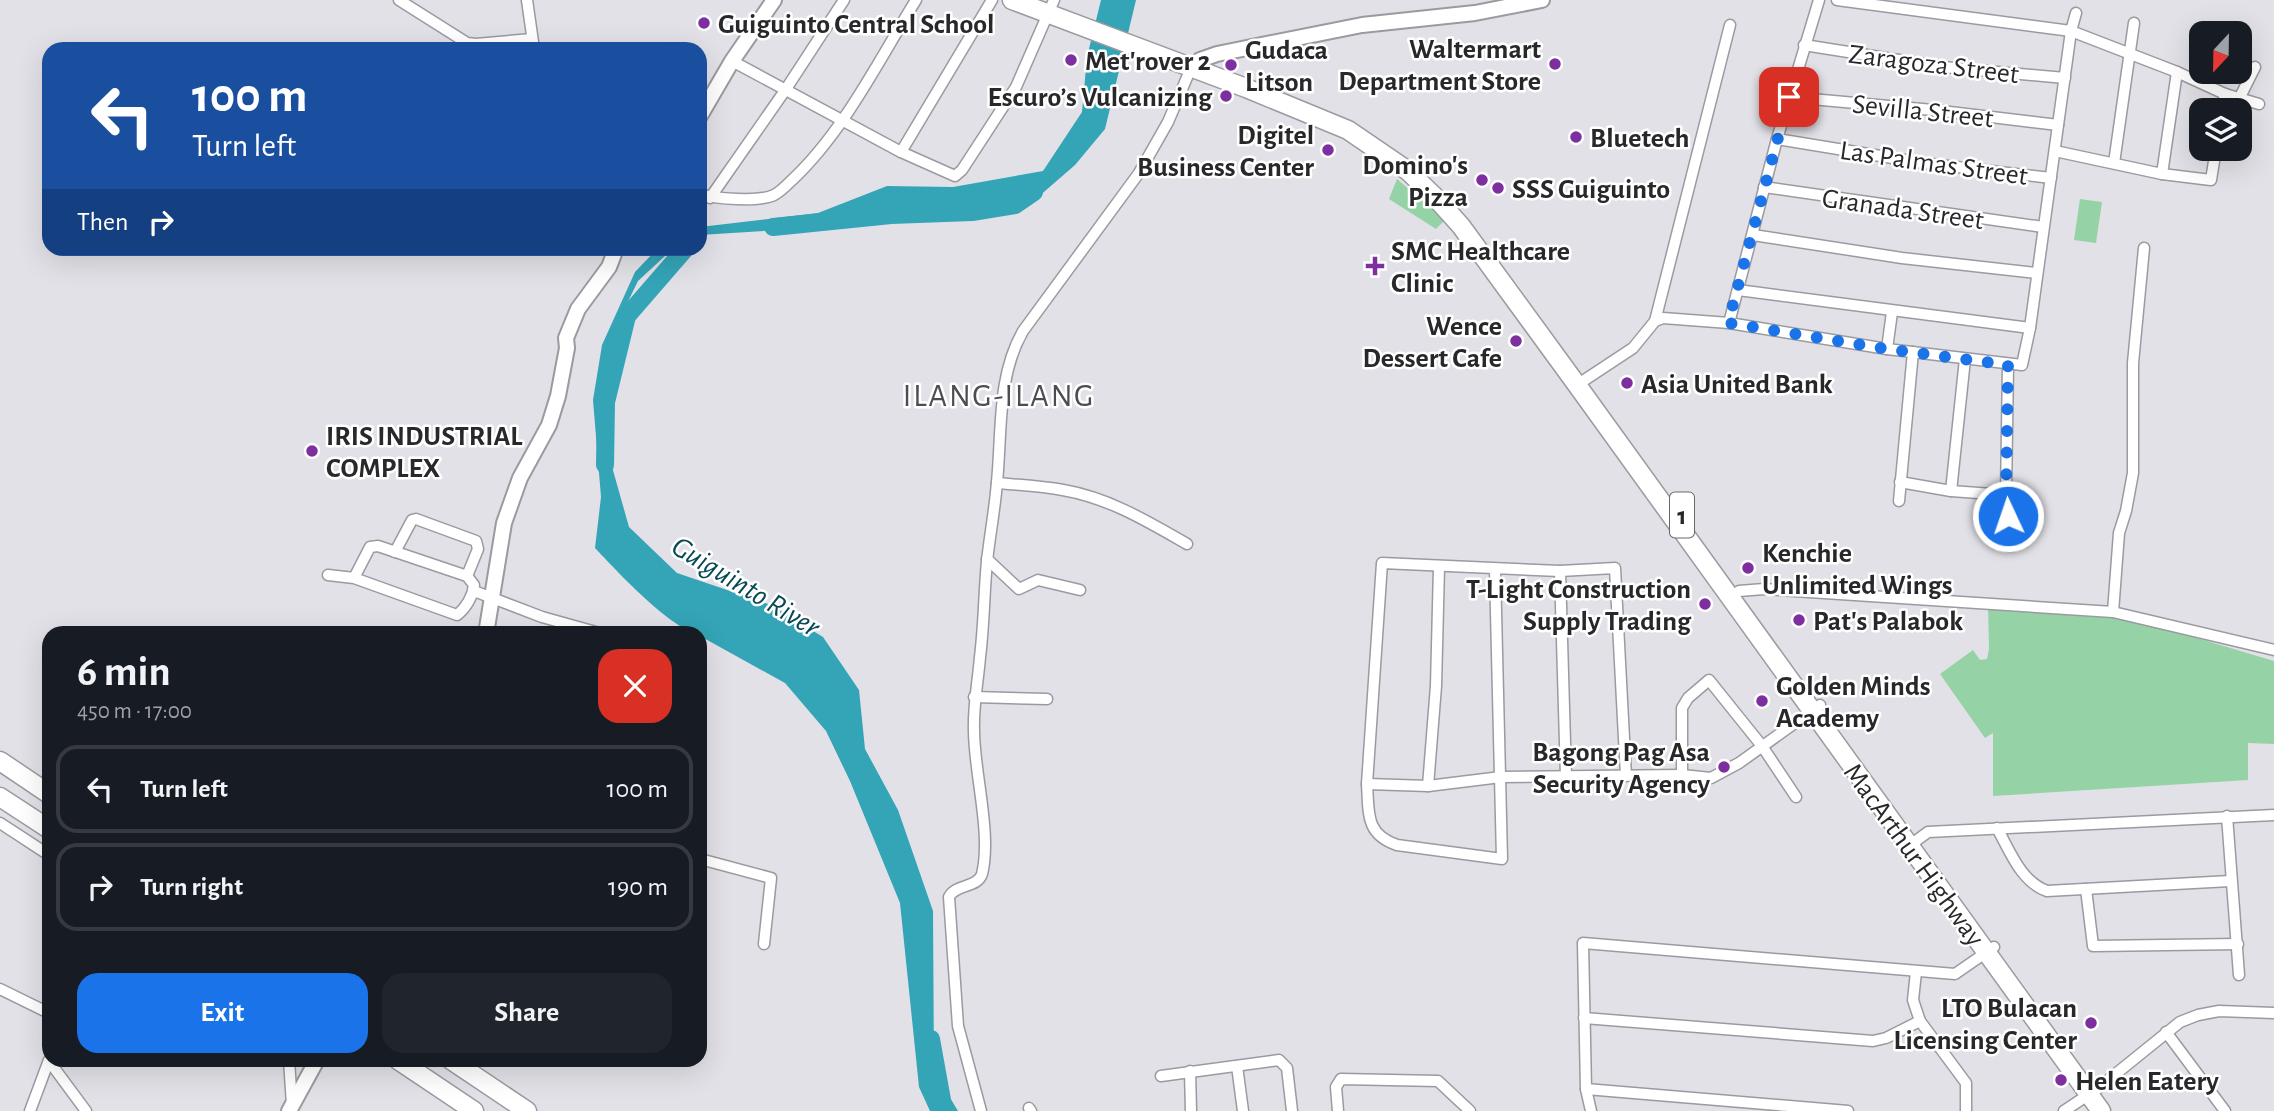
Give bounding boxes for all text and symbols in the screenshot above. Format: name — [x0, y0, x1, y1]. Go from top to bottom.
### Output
place label: Guiguinto Central School — [718, 11, 994, 39]
marker: Guiguinto Central School — [696, 15, 712, 31]
north arrow — [2189, 21, 2252, 84]
map controls — [2189, 21, 2252, 161]
place label: Waltermart Department Store — [1338, 36, 1542, 96]
place label: Gudaca Litson — [1245, 37, 1328, 97]
street label: Zaragoza Street — [1847, 41, 2020, 89]
place label: Met'rover 2 — [1085, 48, 1211, 76]
marker: Met'rover 2 — [1063, 52, 1079, 68]
marker: Waltermart Department Store — [1547, 56, 1563, 72]
marker: Gudaca Litson — [1223, 57, 1239, 73]
pin — [1759, 67, 1819, 127]
icon: left — [77, 70, 168, 161]
text: 100 m — [192, 72, 308, 121]
icon: arrive — [1770, 78, 1808, 116]
place label: Escuro’s Vulcanizing — [988, 84, 1213, 112]
marker: Escuro’s Vulcanizing — [1218, 88, 1234, 104]
street label: Sevilla Street — [1851, 91, 1995, 133]
button: layers — [2189, 98, 2252, 161]
place label: Digitel Business Center — [1137, 122, 1314, 182]
place label: Bluetech — [1590, 125, 1690, 153]
marker: Bluetech — [1568, 129, 1584, 145]
text: Turn left — [192, 130, 296, 162]
street label: Las Palmas Street — [1838, 137, 2030, 191]
marker: Digitel Business Center — [1320, 142, 1336, 158]
place label: Domino's Pizza — [1362, 152, 1468, 212]
marker: Domino's Pizza — [1474, 172, 1490, 188]
place label: SSS Guiguinto — [1512, 176, 1670, 204]
marker: SSS Guiguinto — [1490, 180, 1506, 196]
street label: Granada Street — [1820, 185, 1985, 235]
icon: right — [142, 203, 180, 241]
text: Then — [77, 209, 128, 235]
place label: SMC Healthcare Clinic — [1391, 238, 1570, 298]
marker: SMC Healthcare Clinic — [1365, 256, 1385, 276]
place label: Wence Dessert Cafe — [1362, 313, 1502, 373]
marker: Wence Dessert Cafe — [1508, 333, 1524, 349]
place label: Asia United Bank — [1641, 371, 1833, 399]
marker: Asia United Bank — [1619, 375, 1635, 391]
district label: ILANG-ILANG — [903, 380, 1095, 412]
place label: IRIS INDUSTRIAL COMPLEX — [326, 423, 523, 483]
marker: IRIS INDUSTRIAL COMPLEX — [304, 443, 320, 459]
position arrow — [1971, 479, 2045, 553]
road number: 1 — [1670, 492, 1694, 538]
water label: Guiguinto River — [666, 531, 826, 643]
place label: Kenchie Unlimited Wings — [1762, 540, 1952, 600]
marker: Kenchie Unlimited Wings — [1740, 560, 1756, 576]
place label: T-Light Construction Supply Trading — [1466, 576, 1692, 636]
marker: T-Light Construction Supply Trading — [1697, 596, 1713, 612]
place label: Pat's Palabok — [1813, 608, 1963, 636]
marker: Pat's Palabok — [1791, 612, 1807, 628]
button: close — [598, 649, 672, 723]
text: 6 min — [77, 651, 171, 693]
place label: Golden Minds Academy — [1776, 673, 1930, 733]
marker: Golden Minds Academy — [1754, 693, 1770, 709]
text: 450 m · 17:00 — [77, 700, 192, 723]
place label: Bagong Pag Asa Security Agency — [1532, 739, 1710, 799]
marker: Bagong Pag Asa Security Agency — [1716, 759, 1732, 775]
street label: MacArthur Highway — [1838, 759, 1989, 952]
icon: left — [81, 770, 119, 808]
text: Turn left — [140, 776, 228, 802]
text: 100 m — [607, 776, 668, 802]
icon: right — [81, 868, 119, 906]
text: Turn right — [140, 874, 243, 900]
text: 190 m — [608, 874, 668, 900]
button: Exit — [77, 973, 368, 1053]
button: Share — [382, 973, 672, 1053]
place label: LTO Bulacan Licensing Center — [1893, 995, 2077, 1055]
marker: LTO Bulacan Licensing Center — [2083, 1015, 2099, 1031]
place label: Helen Eatery — [2075, 1068, 2219, 1096]
marker: Helen Eatery — [2053, 1072, 2069, 1088]

